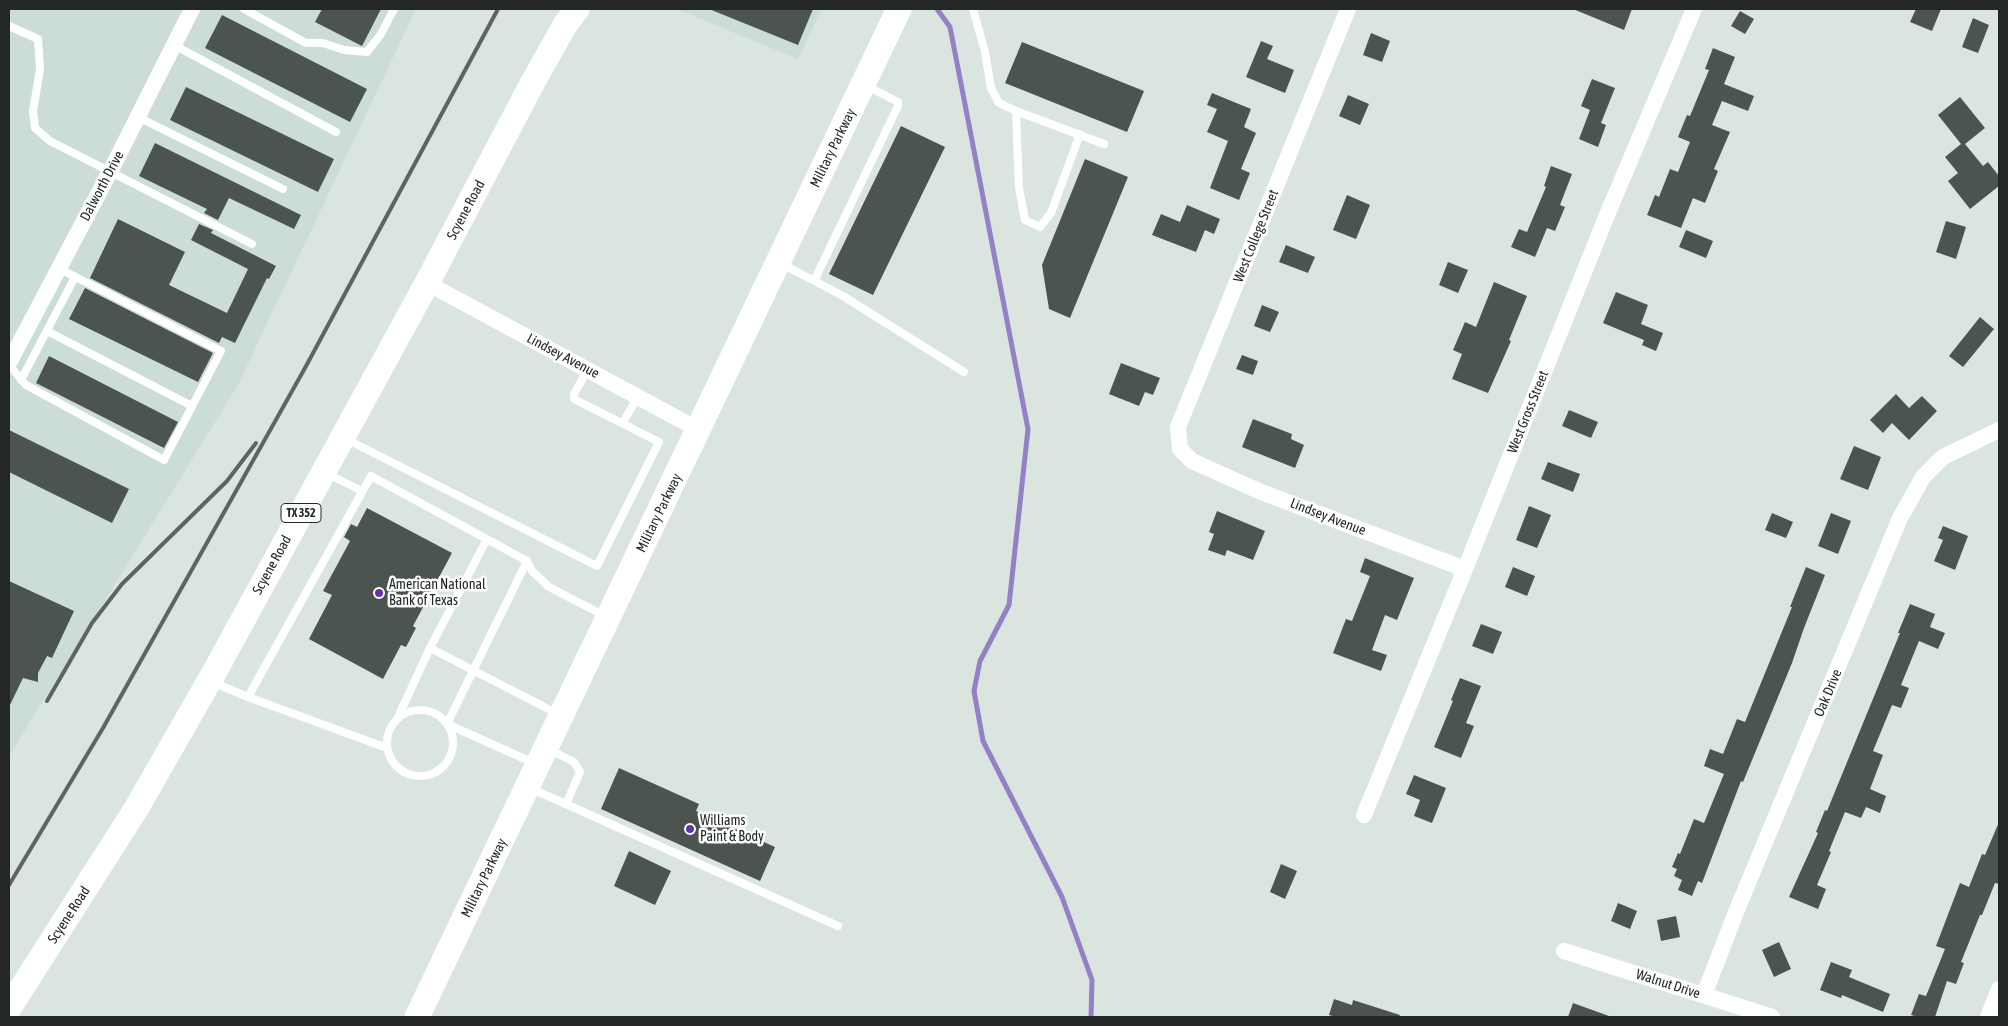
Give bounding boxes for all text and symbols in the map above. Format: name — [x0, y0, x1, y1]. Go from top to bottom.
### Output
street label: Military Parkway — [807, 106, 859, 190]
street label: Dalworth Drive — [77, 148, 127, 224]
street label: Scyene Road — [443, 177, 489, 243]
street label: West College Street — [1230, 187, 1282, 285]
street label: Lindsey Avenue — [524, 330, 602, 382]
street label: West Gross Street — [1504, 368, 1552, 456]
street label: Military Parkway — [633, 471, 685, 555]
street label: Lindsey Avenue — [1288, 495, 1368, 539]
road number: TX 352 — [281, 503, 321, 522]
street label: Scyene Road — [249, 533, 295, 597]
place label: American National Bank of Texas — [389, 577, 486, 610]
marker: American National Bank of Texas — [373, 587, 385, 599]
street label: Oak Drive — [1811, 667, 1845, 719]
place label: Williams Paint & Body — [700, 813, 764, 846]
marker: Williams Paint & Body — [684, 823, 696, 835]
street label: Military Parkway — [458, 836, 510, 920]
street label: Scyene Road — [44, 883, 94, 947]
street label: Walnut Drive — [1634, 966, 1702, 1002]

